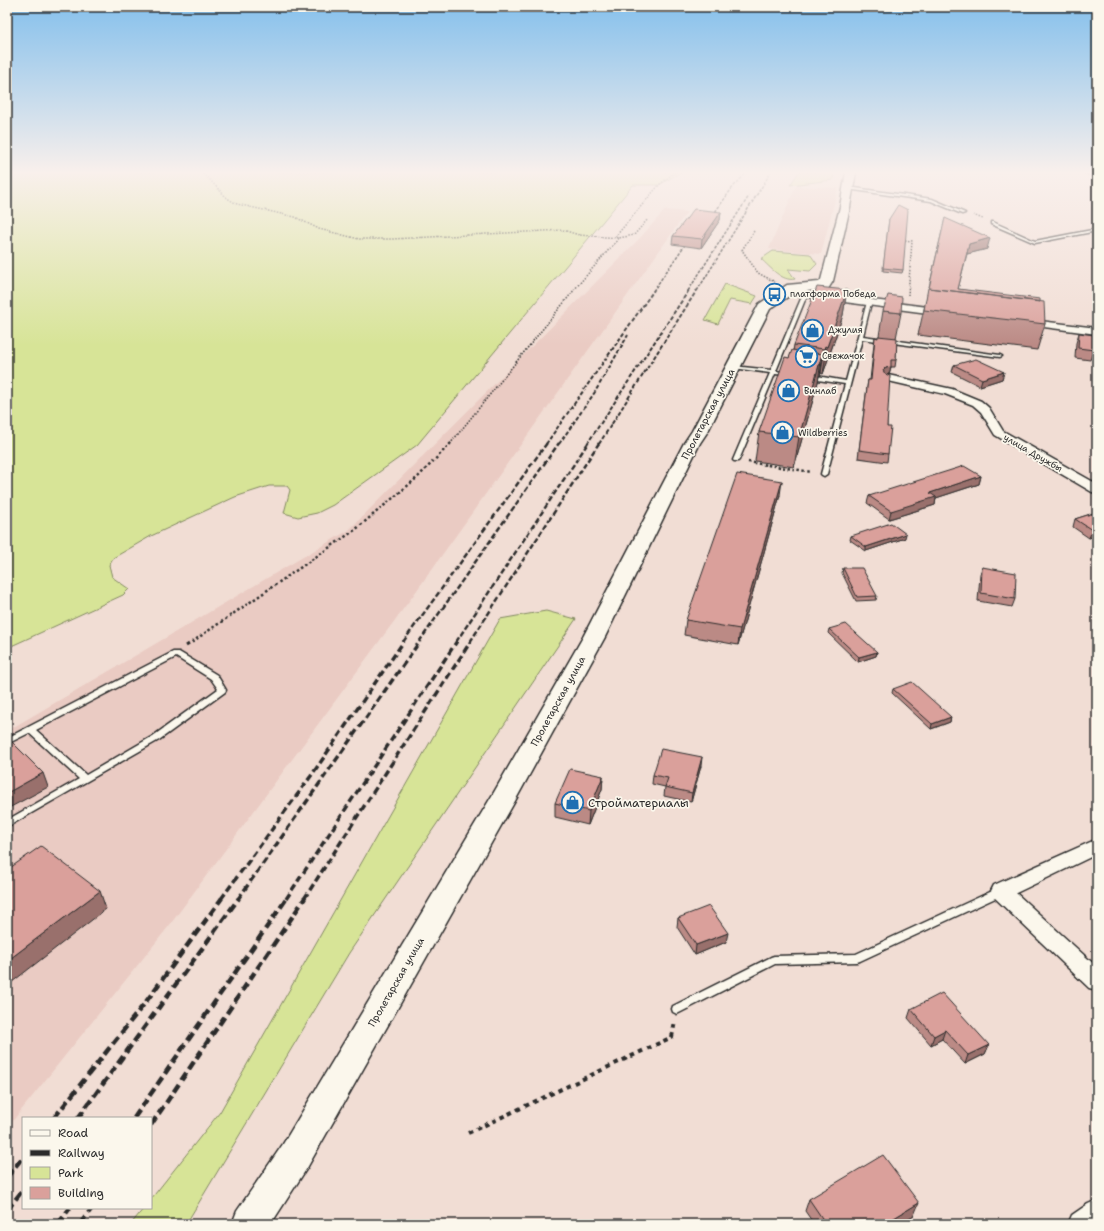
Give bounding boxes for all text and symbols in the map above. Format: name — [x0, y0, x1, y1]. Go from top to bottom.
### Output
bus stop icon: платформа Победа — [761, 281, 787, 307]
place label: платформа Победа — [790, 288, 876, 300]
shop icon: Джулия — [800, 317, 826, 343]
place label: Джулия — [828, 324, 863, 336]
supermarket icon: Свежачок — [794, 343, 820, 369]
place label: Свежачок — [822, 350, 864, 362]
street label: Пролетарская улица — [679, 366, 738, 462]
shop icon: Винлаб — [775, 378, 801, 404]
place label: Винлаб — [804, 385, 837, 397]
shop icon: Wildberries — [770, 420, 796, 446]
place label: Wildberries — [798, 427, 847, 439]
street label: улица Дружбы — [1001, 431, 1065, 475]
street label: Пролетарская улица — [528, 653, 589, 748]
shop icon: Стройматериалы — [559, 790, 585, 816]
place label: Стройматериалы — [588, 795, 689, 811]
street label: Пролетарская улица — [365, 934, 427, 1029]
legend — [22, 1117, 152, 1209]
text: Road — [58, 1125, 89, 1141]
text: Railway — [58, 1145, 105, 1161]
text: Park — [58, 1165, 84, 1181]
text: Building — [58, 1185, 104, 1201]

